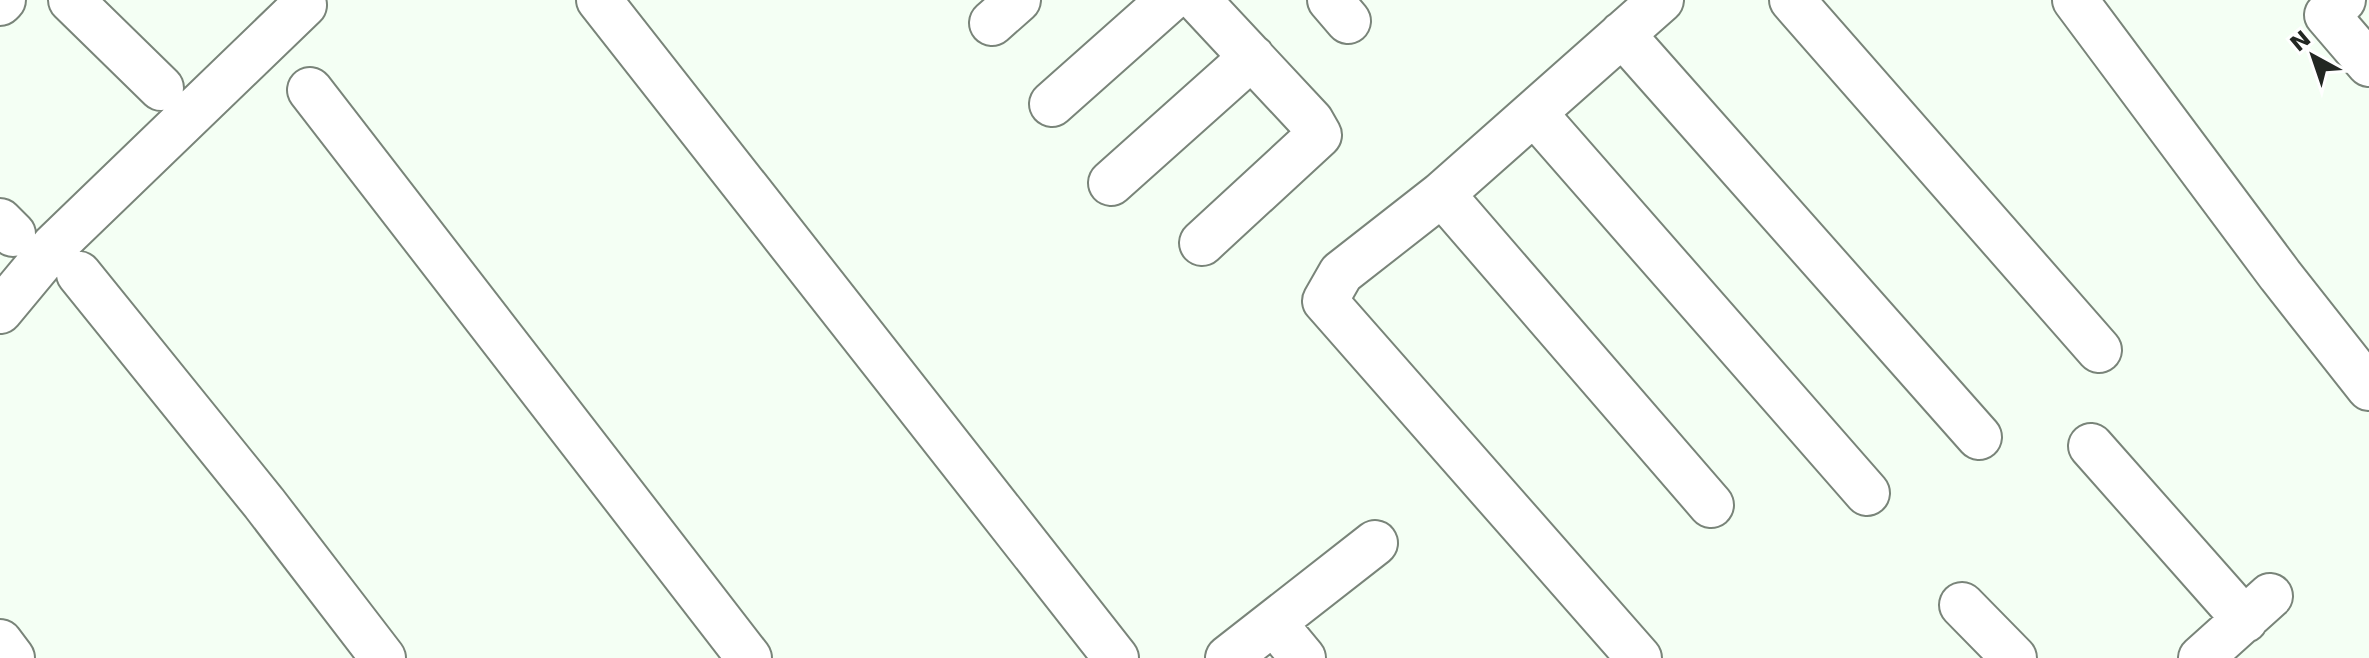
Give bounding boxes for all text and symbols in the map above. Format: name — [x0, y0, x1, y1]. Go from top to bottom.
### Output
north arrow — [2273, 16, 2353, 96]
text: N — [2285, 26, 2316, 57]

